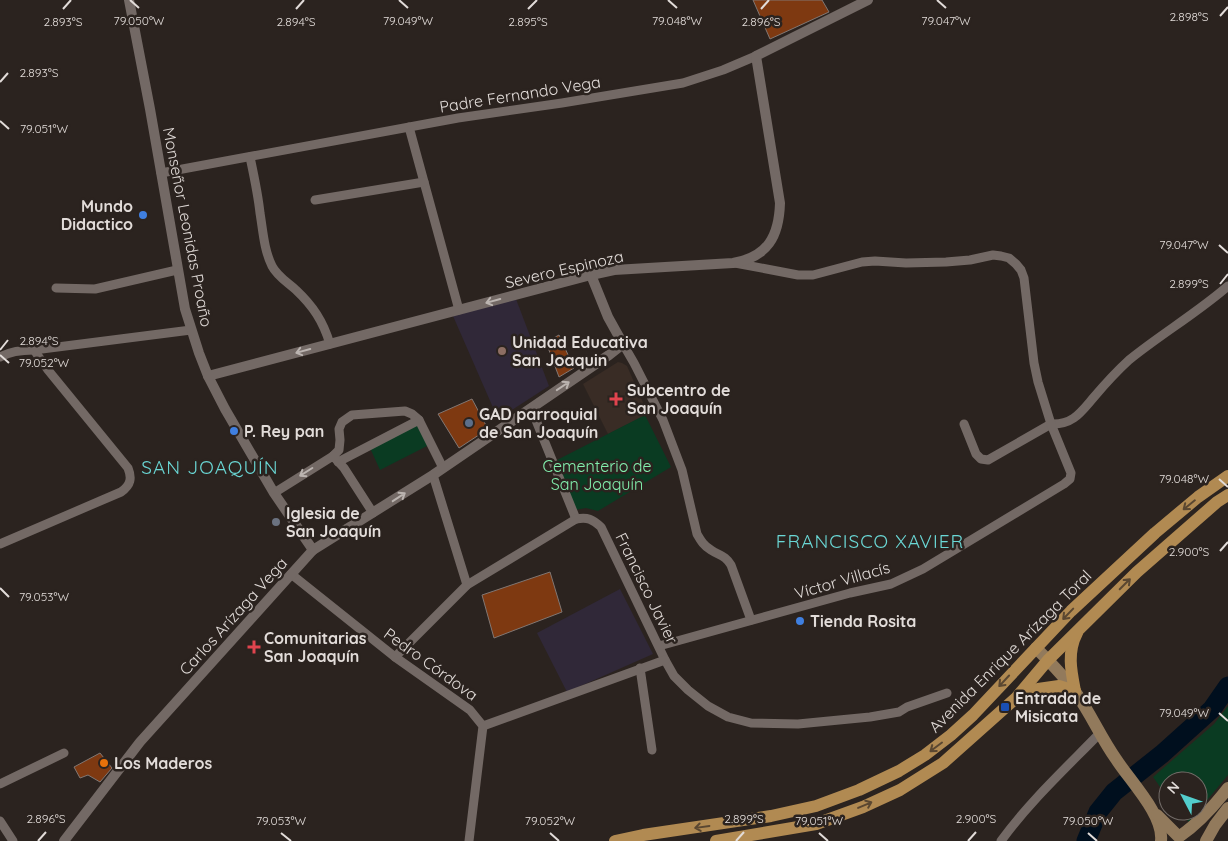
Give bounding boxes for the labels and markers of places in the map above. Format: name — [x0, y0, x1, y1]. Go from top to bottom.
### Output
place label: Mundo Didactico — [61, 196, 133, 234]
marker: Mundo Didactico — [137, 209, 149, 221]
place label: Unidad Educativa San Joaquin — [512, 332, 648, 370]
marker: Unidad Educativa San Joaquin — [496, 345, 508, 357]
place label: Subcentro de San Joaquín — [627, 380, 730, 418]
marker: Subcentro de San Joaquín — [609, 392, 623, 406]
place label: GAD parroquial de San Joaquín — [479, 404, 598, 442]
marker: GAD parroquial de San Joaquín — [463, 417, 475, 429]
place label: P. Rey pan — [244, 421, 324, 441]
marker: P. Rey pan — [228, 425, 240, 437]
place label: Iglesia de San Joaquín — [286, 503, 381, 541]
marker: Iglesia de San Joaquín — [270, 516, 282, 528]
place label: Tienda Rosita — [810, 611, 916, 631]
marker: Tienda Rosita — [794, 615, 806, 627]
place label: Comunitarias San Joaquín — [264, 628, 367, 666]
marker: Comunitarias San Joaquín — [248, 641, 260, 653]
place label: Entrada de Misicata — [1015, 688, 1101, 726]
marker: Entrada de Misicata — [999, 701, 1011, 713]
place label: Los Maderos — [114, 753, 212, 773]
marker: Los Maderos — [98, 757, 110, 769]

